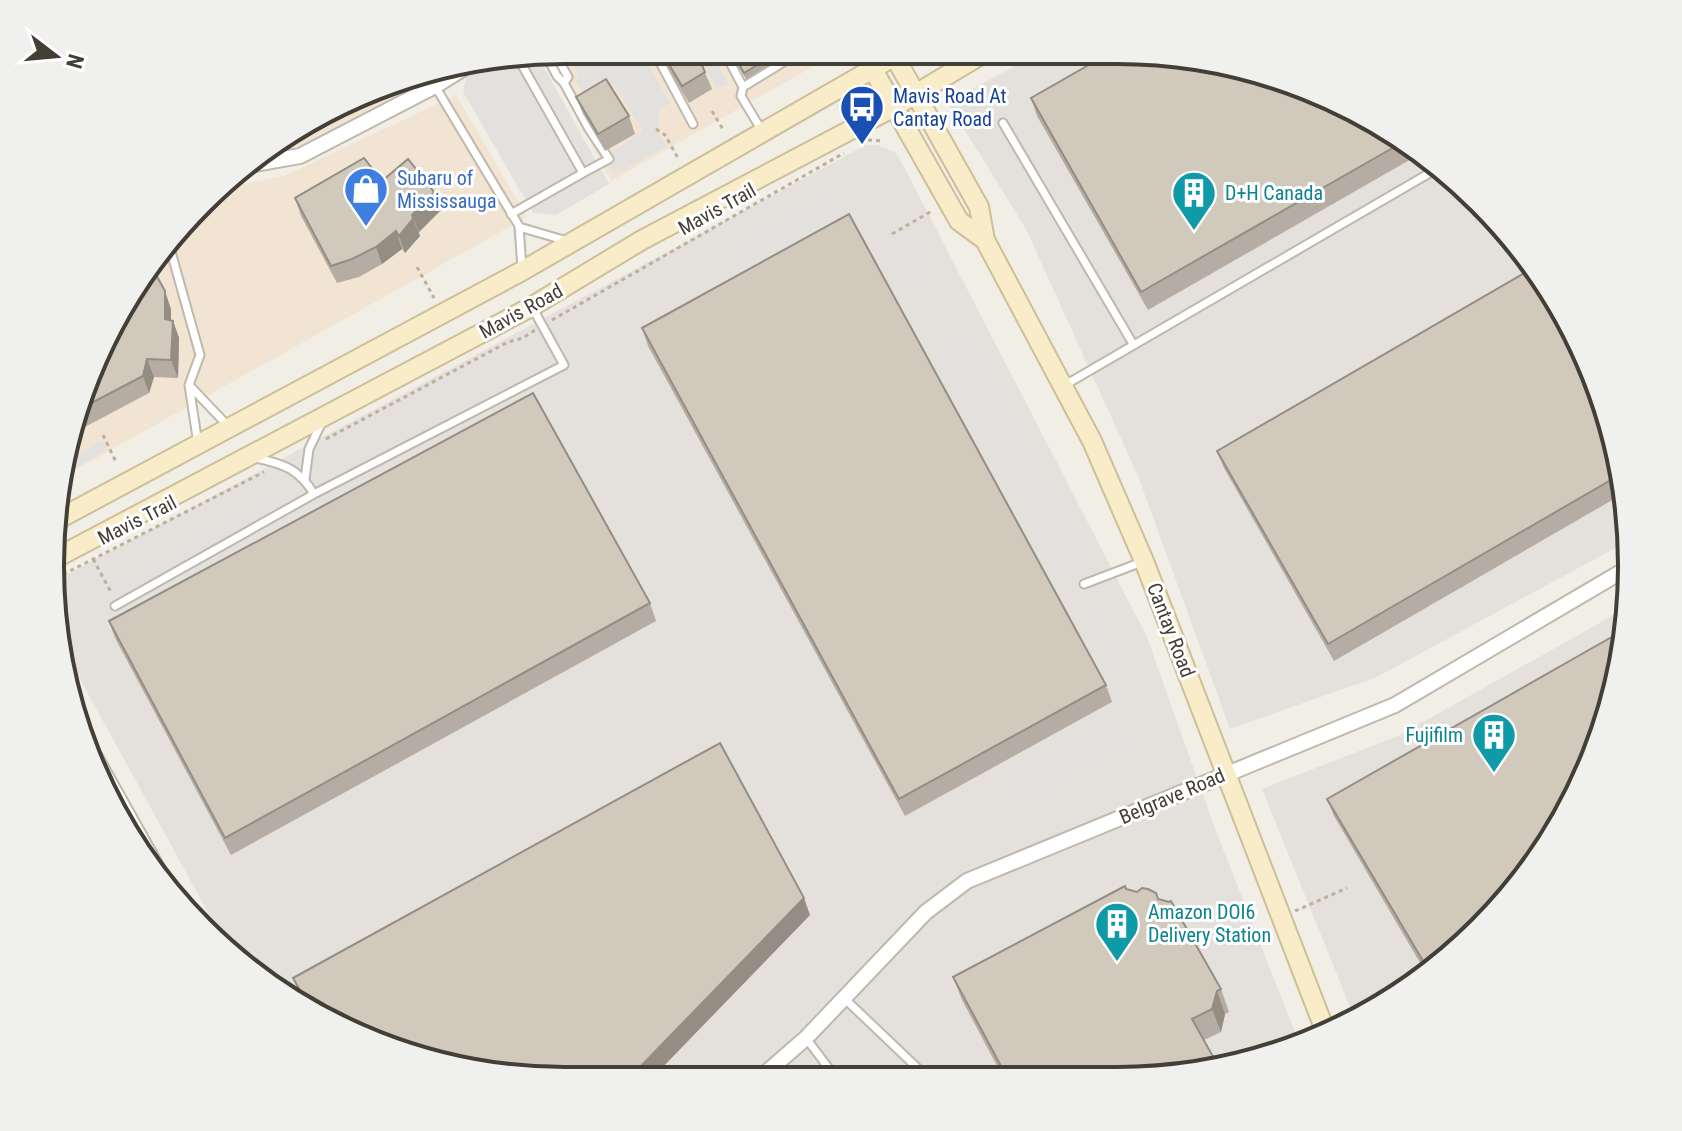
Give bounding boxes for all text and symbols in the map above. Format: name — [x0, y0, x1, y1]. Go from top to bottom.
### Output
north arrow — [16, 16, 96, 96]
text: N — [61, 51, 89, 71]
bus stop icon: Mavis Road At Cantay Road — [838, 83, 886, 146]
place label: Mavis Road At Cantay Road — [893, 84, 1007, 131]
shop icon: Subaru of Mississauga — [342, 165, 390, 228]
place label: Subaru of Mississauga — [397, 166, 496, 213]
building icon: D+H Canada — [1170, 169, 1218, 232]
street label: Mavis Trail — [674, 178, 760, 240]
place label: D+H Canada — [1225, 181, 1323, 205]
street label: Mavis Road — [475, 278, 567, 344]
street label: Mavis Trail — [94, 490, 180, 550]
street label: Cantay Road — [1142, 579, 1200, 681]
building icon: Fujifilm — [1470, 711, 1518, 774]
place label: Fujifilm — [1405, 723, 1463, 747]
street label: Belgrave Road — [1116, 763, 1228, 829]
building icon: Amazon DOI6 Delivery Station — [1093, 900, 1141, 963]
place label: Amazon DOI6 Delivery Station — [1148, 900, 1271, 947]

